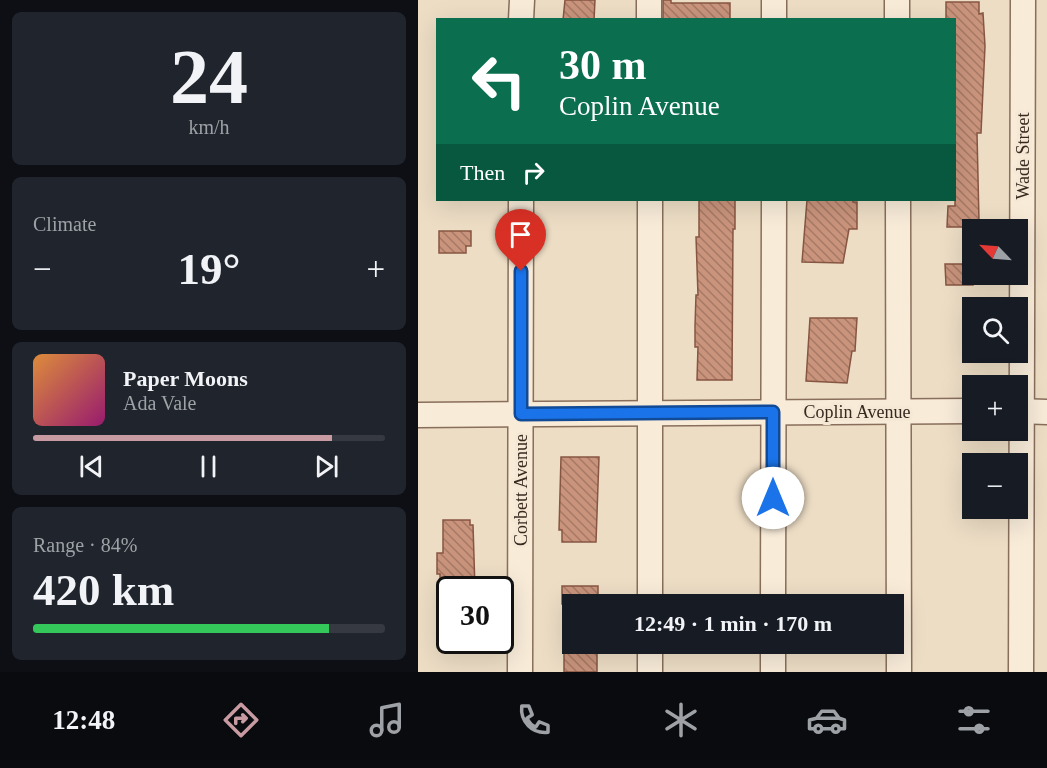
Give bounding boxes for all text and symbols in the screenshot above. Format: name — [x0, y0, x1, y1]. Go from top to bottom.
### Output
text: 24 — [170, 33, 248, 120]
icon: left — [460, 42, 538, 120]
text: 30 m — [559, 42, 647, 88]
text: Coplin Avenue — [559, 91, 720, 121]
street label: Wade Street — [1013, 112, 1033, 200]
text: km/h — [188, 116, 230, 138]
icon: right — [517, 156, 550, 189]
text: Then — [460, 160, 505, 185]
pin — [495, 209, 546, 271]
text: Climate — [33, 213, 96, 235]
icon: arrive — [504, 218, 537, 251]
north arrow — [962, 219, 1028, 285]
map controls — [962, 219, 1028, 519]
text: 19° — [178, 244, 241, 294]
text: − — [33, 251, 52, 287]
text: + — [366, 251, 385, 287]
button: search — [962, 297, 1028, 363]
text: Paper Moons — [123, 366, 248, 391]
button: + — [962, 375, 1028, 441]
text: Ada Vale — [123, 392, 197, 414]
street label: Coplin Avenue — [803, 402, 911, 422]
street label: Corbett Avenue — [511, 434, 531, 546]
icon: previous — [75, 450, 108, 483]
icon: pause — [192, 450, 225, 483]
icon: next — [310, 450, 343, 483]
button: − — [962, 453, 1028, 519]
position arrow — [741, 466, 805, 530]
text: Range · 84% — [33, 534, 137, 556]
text: 420 km — [33, 565, 174, 615]
speed limit sign: 30 — [436, 576, 514, 654]
text: 12:49 · 1 min · 170 m — [634, 611, 832, 636]
icon: directions — [220, 699, 262, 741]
icon: music — [366, 699, 408, 741]
icon: phone — [513, 699, 555, 741]
icon: climate — [660, 699, 702, 741]
icon: car — [806, 699, 848, 741]
icon: filters — [953, 699, 995, 741]
text: 12:48 — [52, 705, 115, 735]

